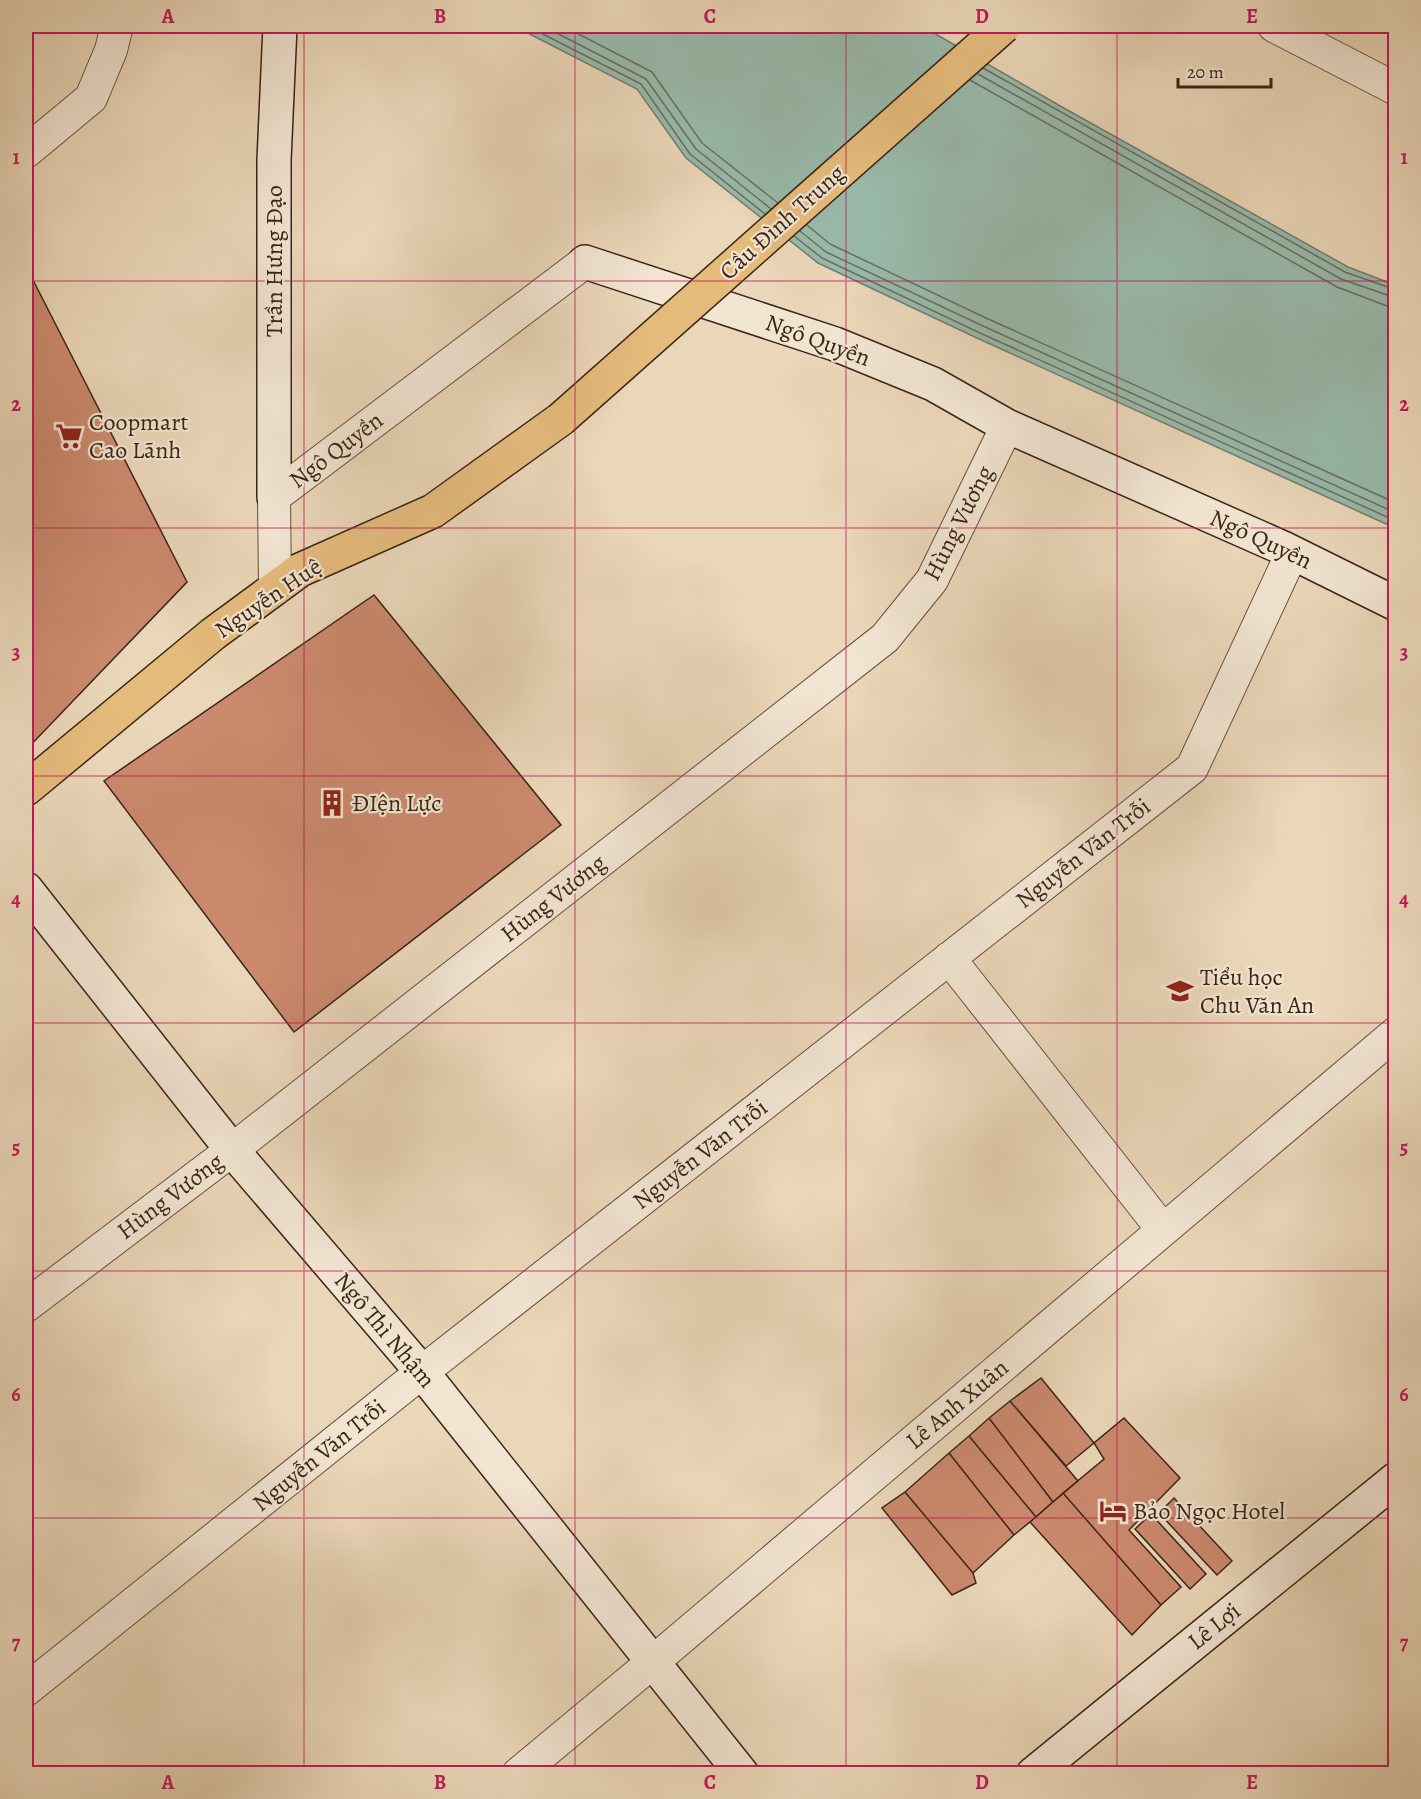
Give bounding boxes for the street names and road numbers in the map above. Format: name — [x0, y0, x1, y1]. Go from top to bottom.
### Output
street label: Cầu Đình Trung — [712, 157, 852, 287]
street label: Trần Hưng Đạo — [258, 185, 290, 337]
street label: Ngô Quyền — [761, 306, 875, 374]
street label: Ngô Quyền — [283, 404, 389, 496]
street label: Hùng Vương — [915, 460, 1001, 586]
street label: Ngô Quyền — [1205, 501, 1317, 577]
street label: Nguyễn Huệ — [208, 550, 328, 646]
street label: Nguyễn Văn Trỗi — [1009, 790, 1157, 916]
street label: Hùng Vương — [494, 847, 612, 949]
street label: Nguyễn Văn Trỗi — [626, 1091, 774, 1217]
street label: Hùng Vương — [110, 1145, 230, 1247]
street label: Ngô Thì Nhậm — [327, 1265, 443, 1395]
street label: Lê Anh Xuân — [899, 1352, 1015, 1456]
street label: Nguyễn Văn Trỗi — [246, 1391, 392, 1519]
street label: Lê Lợi — [1181, 1595, 1247, 1657]

